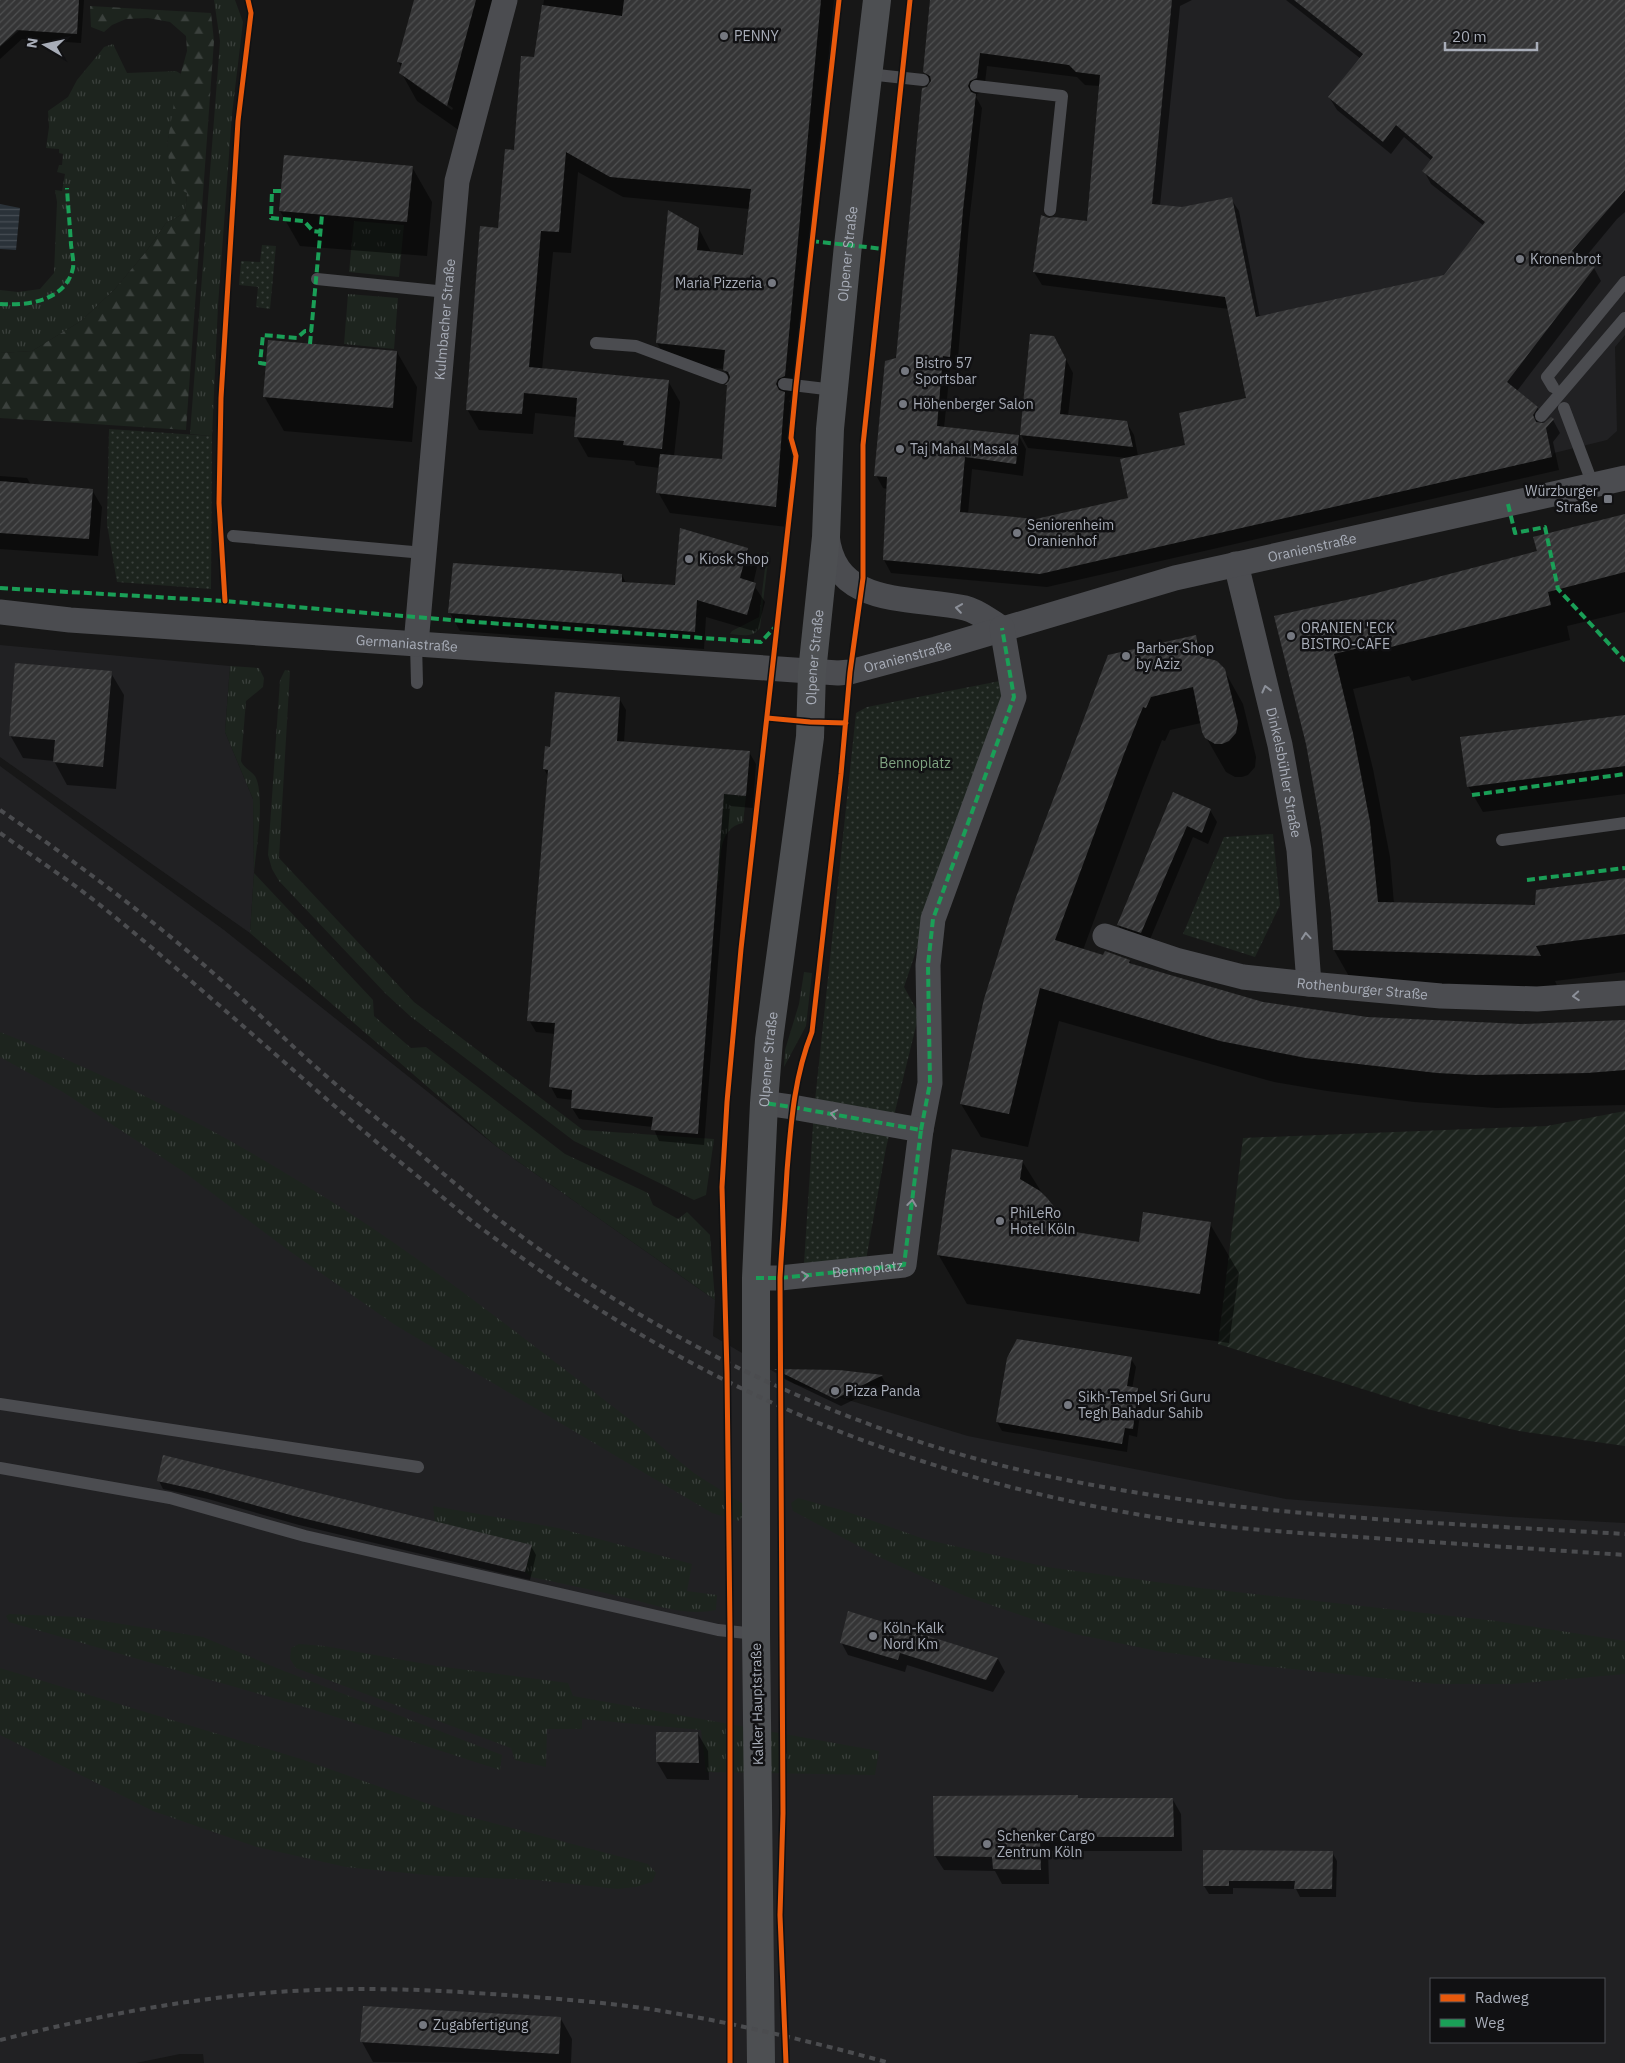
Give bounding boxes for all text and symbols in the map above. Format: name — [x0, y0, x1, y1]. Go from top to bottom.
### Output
north arrow — [20, 20, 70, 70]
scale bar — [1445, 20, 1538, 52]
place label: PENNY — [734, 27, 779, 45]
text: 20 m — [1452, 27, 1487, 46]
marker: PENNY — [718, 30, 730, 42]
text: N — [22, 37, 42, 49]
street label: Olpener Straße — [834, 205, 862, 302]
place label: Kronenbrot — [1530, 250, 1601, 268]
marker: Kronenbrot — [1514, 253, 1526, 265]
street label: Kulmbacher Straße — [430, 258, 459, 381]
place label: Maria Pizzeria — [675, 274, 763, 292]
marker: Maria Pizzeria — [766, 277, 778, 289]
place label: Bistro 57 Sportsbar — [915, 354, 977, 388]
marker: Bistro 57 Sportsbar — [899, 365, 911, 377]
place label: Höhenberger Salon — [913, 395, 1034, 413]
marker: Höhenberger Salon — [897, 398, 909, 410]
place label: Taj Mahal Masala — [910, 440, 1018, 458]
marker: Taj Mahal Masala — [894, 443, 906, 455]
place label: Würzburger Straße — [1525, 482, 1598, 516]
marker: Würzburger Straße — [1602, 493, 1614, 505]
place label: Seniorenheim Oranienhof — [1027, 516, 1114, 550]
marker: Seniorenheim Oranienhof — [1011, 527, 1023, 539]
street label: Oranienstraße — [1266, 529, 1358, 566]
place label: Kiosk Shop — [699, 550, 769, 568]
marker: Kiosk Shop — [683, 553, 695, 565]
one-way arrow — [954, 603, 963, 613]
street label: Olpener Straße — [802, 608, 827, 705]
place label: ORANIEN 'ECK BISTRO-CAFE — [1301, 619, 1395, 653]
marker: ORANIEN 'ECK BISTRO-CAFE — [1285, 630, 1297, 642]
street label: Germaniastraße — [355, 631, 459, 656]
street label: Oranienstraße — [862, 636, 954, 677]
place label: Barber Shop by Aziz — [1136, 639, 1214, 673]
marker: Barber Shop by Aziz — [1120, 650, 1132, 662]
one-way arrow — [1261, 685, 1272, 694]
street label: Dinkelsbühler Straße — [1262, 705, 1306, 839]
park label: Bennoplatz — [879, 754, 951, 772]
one-way arrow — [1301, 932, 1312, 940]
street label: Rothenburger Straße — [1296, 974, 1429, 1004]
one-way arrow — [1572, 990, 1580, 1001]
street label: Olpener Straße — [755, 1010, 782, 1108]
one-way arrow — [829, 1110, 838, 1120]
one-way arrow — [906, 1199, 917, 1207]
place label: PhiLeRo Hotel Köln — [1010, 1204, 1076, 1238]
marker: PhiLeRo Hotel Köln — [994, 1215, 1006, 1227]
street label: Bennoplatz — [831, 1256, 904, 1281]
one-way arrow — [801, 1271, 809, 1282]
place label: Pizza Panda — [845, 1382, 921, 1400]
marker: Pizza Panda — [829, 1385, 841, 1397]
place label: Sikh-Tempel Sri Guru Tegh Bahadur Sahib — [1078, 1388, 1211, 1422]
marker: Sikh-Tempel Sri Guru Tegh Bahadur Sahib — [1062, 1399, 1074, 1411]
place label: Köln-Kalk Nord Km — [883, 1619, 945, 1653]
marker: Köln-Kalk Nord Km — [867, 1630, 879, 1642]
street label: Kalker Hauptstraße — [747, 1642, 767, 1765]
place label: Schenker Cargo Zentrum Köln — [997, 1827, 1095, 1861]
marker: Schenker Cargo Zentrum Köln — [981, 1838, 993, 1850]
legend — [1430, 1978, 1605, 2043]
text: Radweg — [1475, 1988, 1529, 2007]
text: Weg — [1475, 2013, 1504, 2032]
place label: Zugabfertigung — [433, 2016, 529, 2034]
marker: Zugabfertigung — [417, 2019, 429, 2031]

